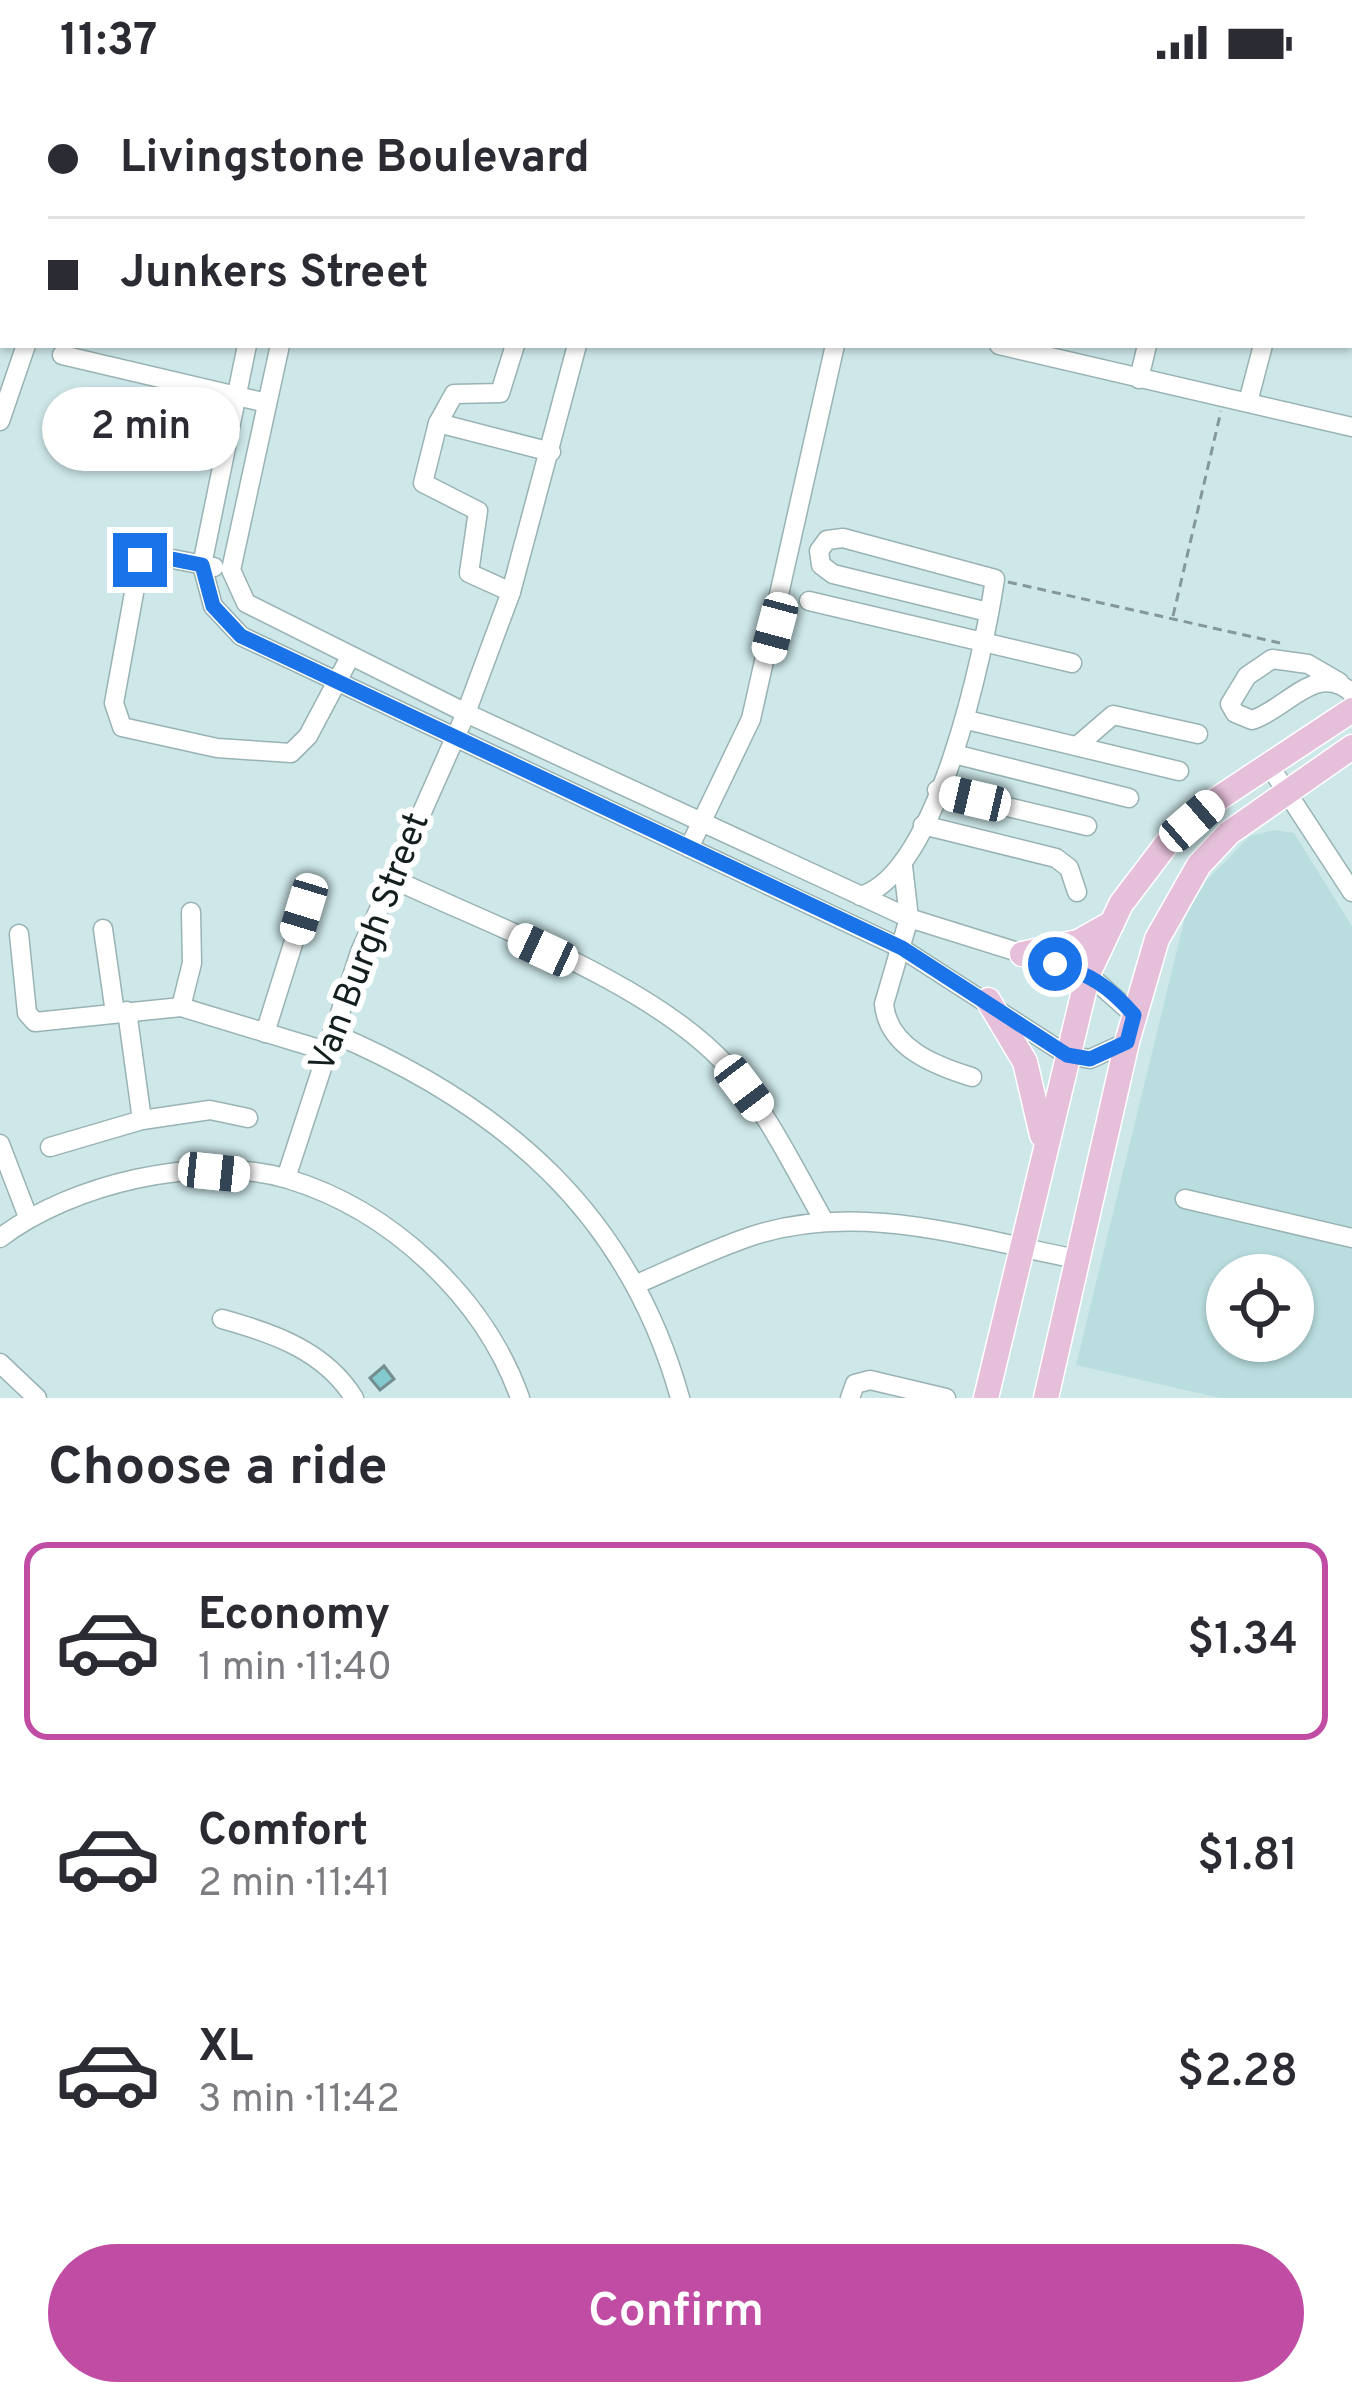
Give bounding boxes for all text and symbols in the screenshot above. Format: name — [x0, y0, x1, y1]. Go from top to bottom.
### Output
text: 11:37 — [60, 14, 157, 71]
text: Livingstone Boulevard — [120, 131, 590, 188]
text: Junkers Street — [120, 246, 428, 303]
callout: 2 min — [41, 386, 239, 470]
text: 2 min — [91, 404, 191, 453]
route end — [113, 533, 167, 587]
car — [748, 589, 802, 667]
car — [936, 773, 1014, 825]
car — [1153, 784, 1231, 858]
street label: Van Burgh Street — [300, 807, 442, 1079]
car — [276, 869, 332, 949]
car — [503, 918, 583, 982]
route start — [1028, 937, 1082, 991]
car — [708, 1048, 780, 1128]
car — [176, 1150, 252, 1194]
map controls — [1206, 1254, 1314, 1362]
button: locate — [1206, 1254, 1314, 1362]
text: Choose a ride — [48, 1435, 388, 1504]
icon: car — [54, 1587, 162, 1695]
text: Economy — [198, 1588, 390, 1645]
text: $1.34 — [1187, 1613, 1298, 1670]
text: 1 min · 11:40 — [198, 1645, 392, 1694]
icon: car — [54, 1803, 162, 1911]
text: Comfort — [198, 1804, 368, 1861]
text: $1.81 — [1197, 1829, 1298, 1886]
text: 2 min · 11:41 — [198, 1861, 391, 1910]
icon: car — [54, 2019, 162, 2127]
text: XL — [198, 2020, 253, 2077]
text: $2.28 — [1177, 2045, 1298, 2102]
text: 3 min · 11:42 — [198, 2077, 400, 2126]
button: Confirm — [48, 2244, 1304, 2382]

